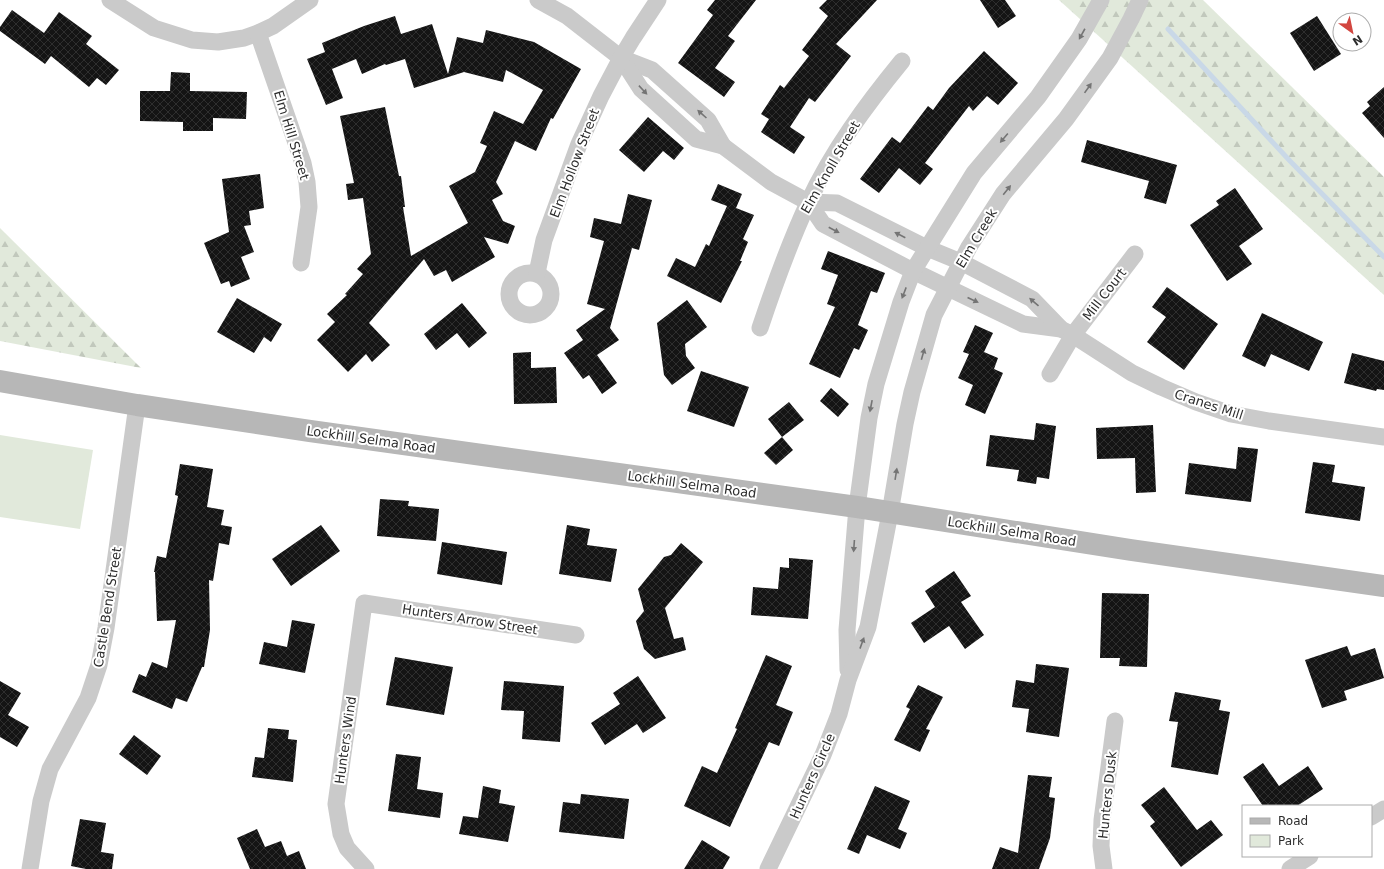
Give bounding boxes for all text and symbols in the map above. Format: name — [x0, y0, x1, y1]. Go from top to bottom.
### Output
north arrow — [1332, 12, 1372, 52]
one-way arrow — [1079, 28, 1086, 40]
text: N — [1350, 32, 1365, 48]
one-way arrow — [1084, 83, 1092, 94]
one-way arrow — [638, 85, 648, 95]
street label: Elm Hill Street — [271, 89, 312, 182]
street label: Elm Hollow Street — [547, 106, 602, 220]
one-way arrow — [697, 109, 707, 119]
street label: Elm Knoll Street — [798, 118, 863, 216]
one-way arrow — [999, 132, 1008, 143]
one-way arrow — [1002, 184, 1011, 195]
street label: Elm Creek — [953, 206, 1000, 271]
one-way arrow — [829, 226, 840, 233]
one-way arrow — [894, 231, 905, 238]
street label: Mill Court — [1079, 265, 1129, 323]
one-way arrow — [900, 288, 906, 300]
one-way arrow — [967, 297, 979, 303]
one-way arrow — [1029, 297, 1039, 306]
one-way arrow — [920, 348, 926, 360]
street label: Cranes Mill — [1172, 386, 1245, 423]
one-way arrow — [868, 400, 874, 412]
street label: Lockhill Selma Road — [305, 423, 436, 456]
street label: Lockhill Selma Road — [626, 468, 757, 501]
one-way arrow — [894, 468, 900, 480]
street label: Lockhill Selma Road — [946, 514, 1077, 549]
one-way arrow — [850, 540, 857, 552]
street label: Castle Bend Street — [91, 546, 124, 668]
street label: Hunters Arrow Street — [401, 601, 539, 638]
one-way arrow — [859, 637, 865, 649]
street label: Hunters Wind — [332, 695, 359, 785]
street label: Hunters Circle — [787, 731, 838, 821]
street label: Hunters Dusk — [1095, 750, 1120, 840]
legend — [1242, 805, 1372, 857]
text: Road — [1278, 814, 1308, 828]
text: Park — [1278, 834, 1304, 848]

